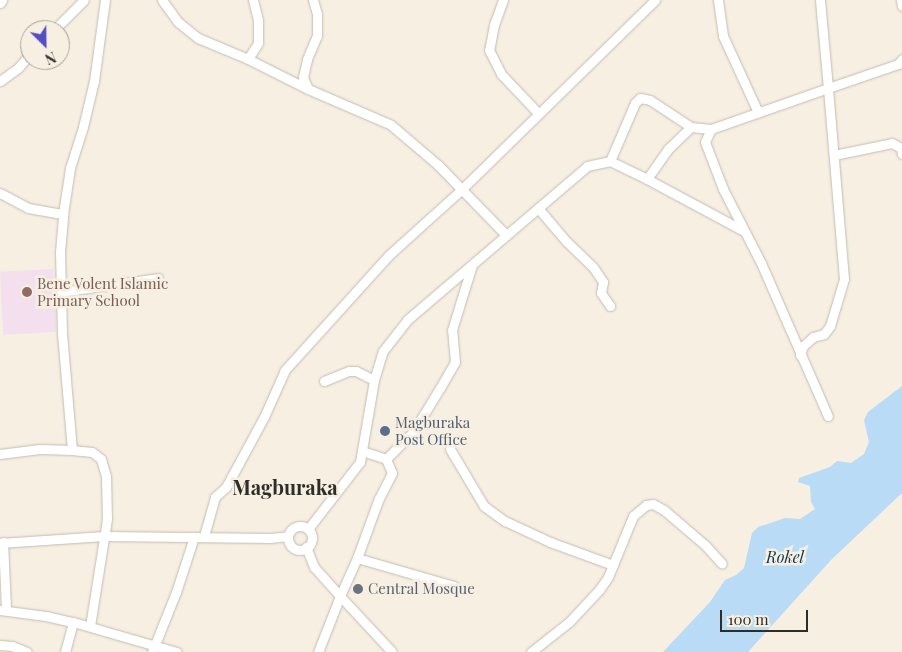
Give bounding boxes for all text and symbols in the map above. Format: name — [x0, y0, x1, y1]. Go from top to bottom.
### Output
north arrow — [20, 20, 70, 70]
text: N — [42, 48, 59, 69]
place label: Bene Volent Islamic Primary School — [37, 274, 169, 309]
marker: Bene Volent Islamic Primary School — [21, 286, 33, 298]
place label: Magburaka Post Office — [395, 413, 470, 448]
marker: Magburaka Post Office — [379, 425, 391, 437]
district label: Magburaka — [232, 474, 338, 498]
water label: Rokel — [766, 547, 804, 567]
place label: Central Mosque — [368, 580, 475, 598]
marker: Central Mosque — [352, 583, 364, 595]
scale bar — [722, 600, 810, 632]
text: 100 m — [728, 609, 769, 629]

